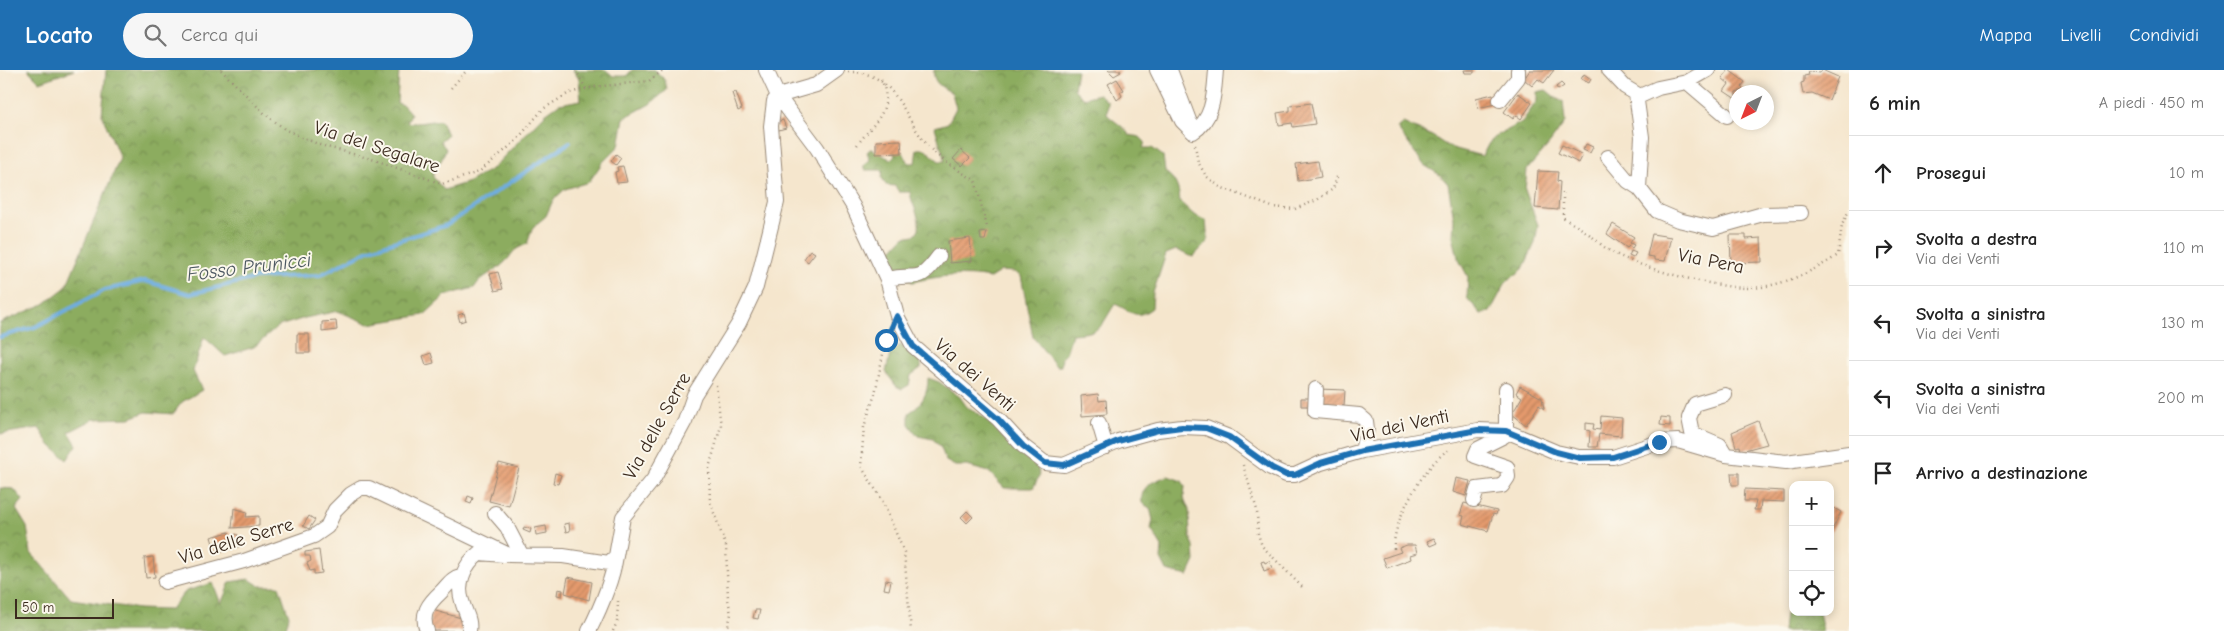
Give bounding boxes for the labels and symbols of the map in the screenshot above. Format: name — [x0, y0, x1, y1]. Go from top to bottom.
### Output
north arrow — [1729, 85, 1774, 130]
street label: Via del Segalare — [311, 116, 443, 178]
street label: Via Pera — [1676, 244, 1746, 278]
water label: Fosso Prunicci — [186, 248, 313, 286]
route start — [875, 329, 898, 352]
street label: Via dei Venti — [930, 334, 1020, 416]
street label: Via delle Serre — [619, 369, 695, 483]
street label: Via dei Venti — [1349, 405, 1451, 447]
route end — [1648, 431, 1671, 454]
street label: Via delle Serre — [176, 513, 296, 569]
scale bar — [15, 596, 114, 619]

